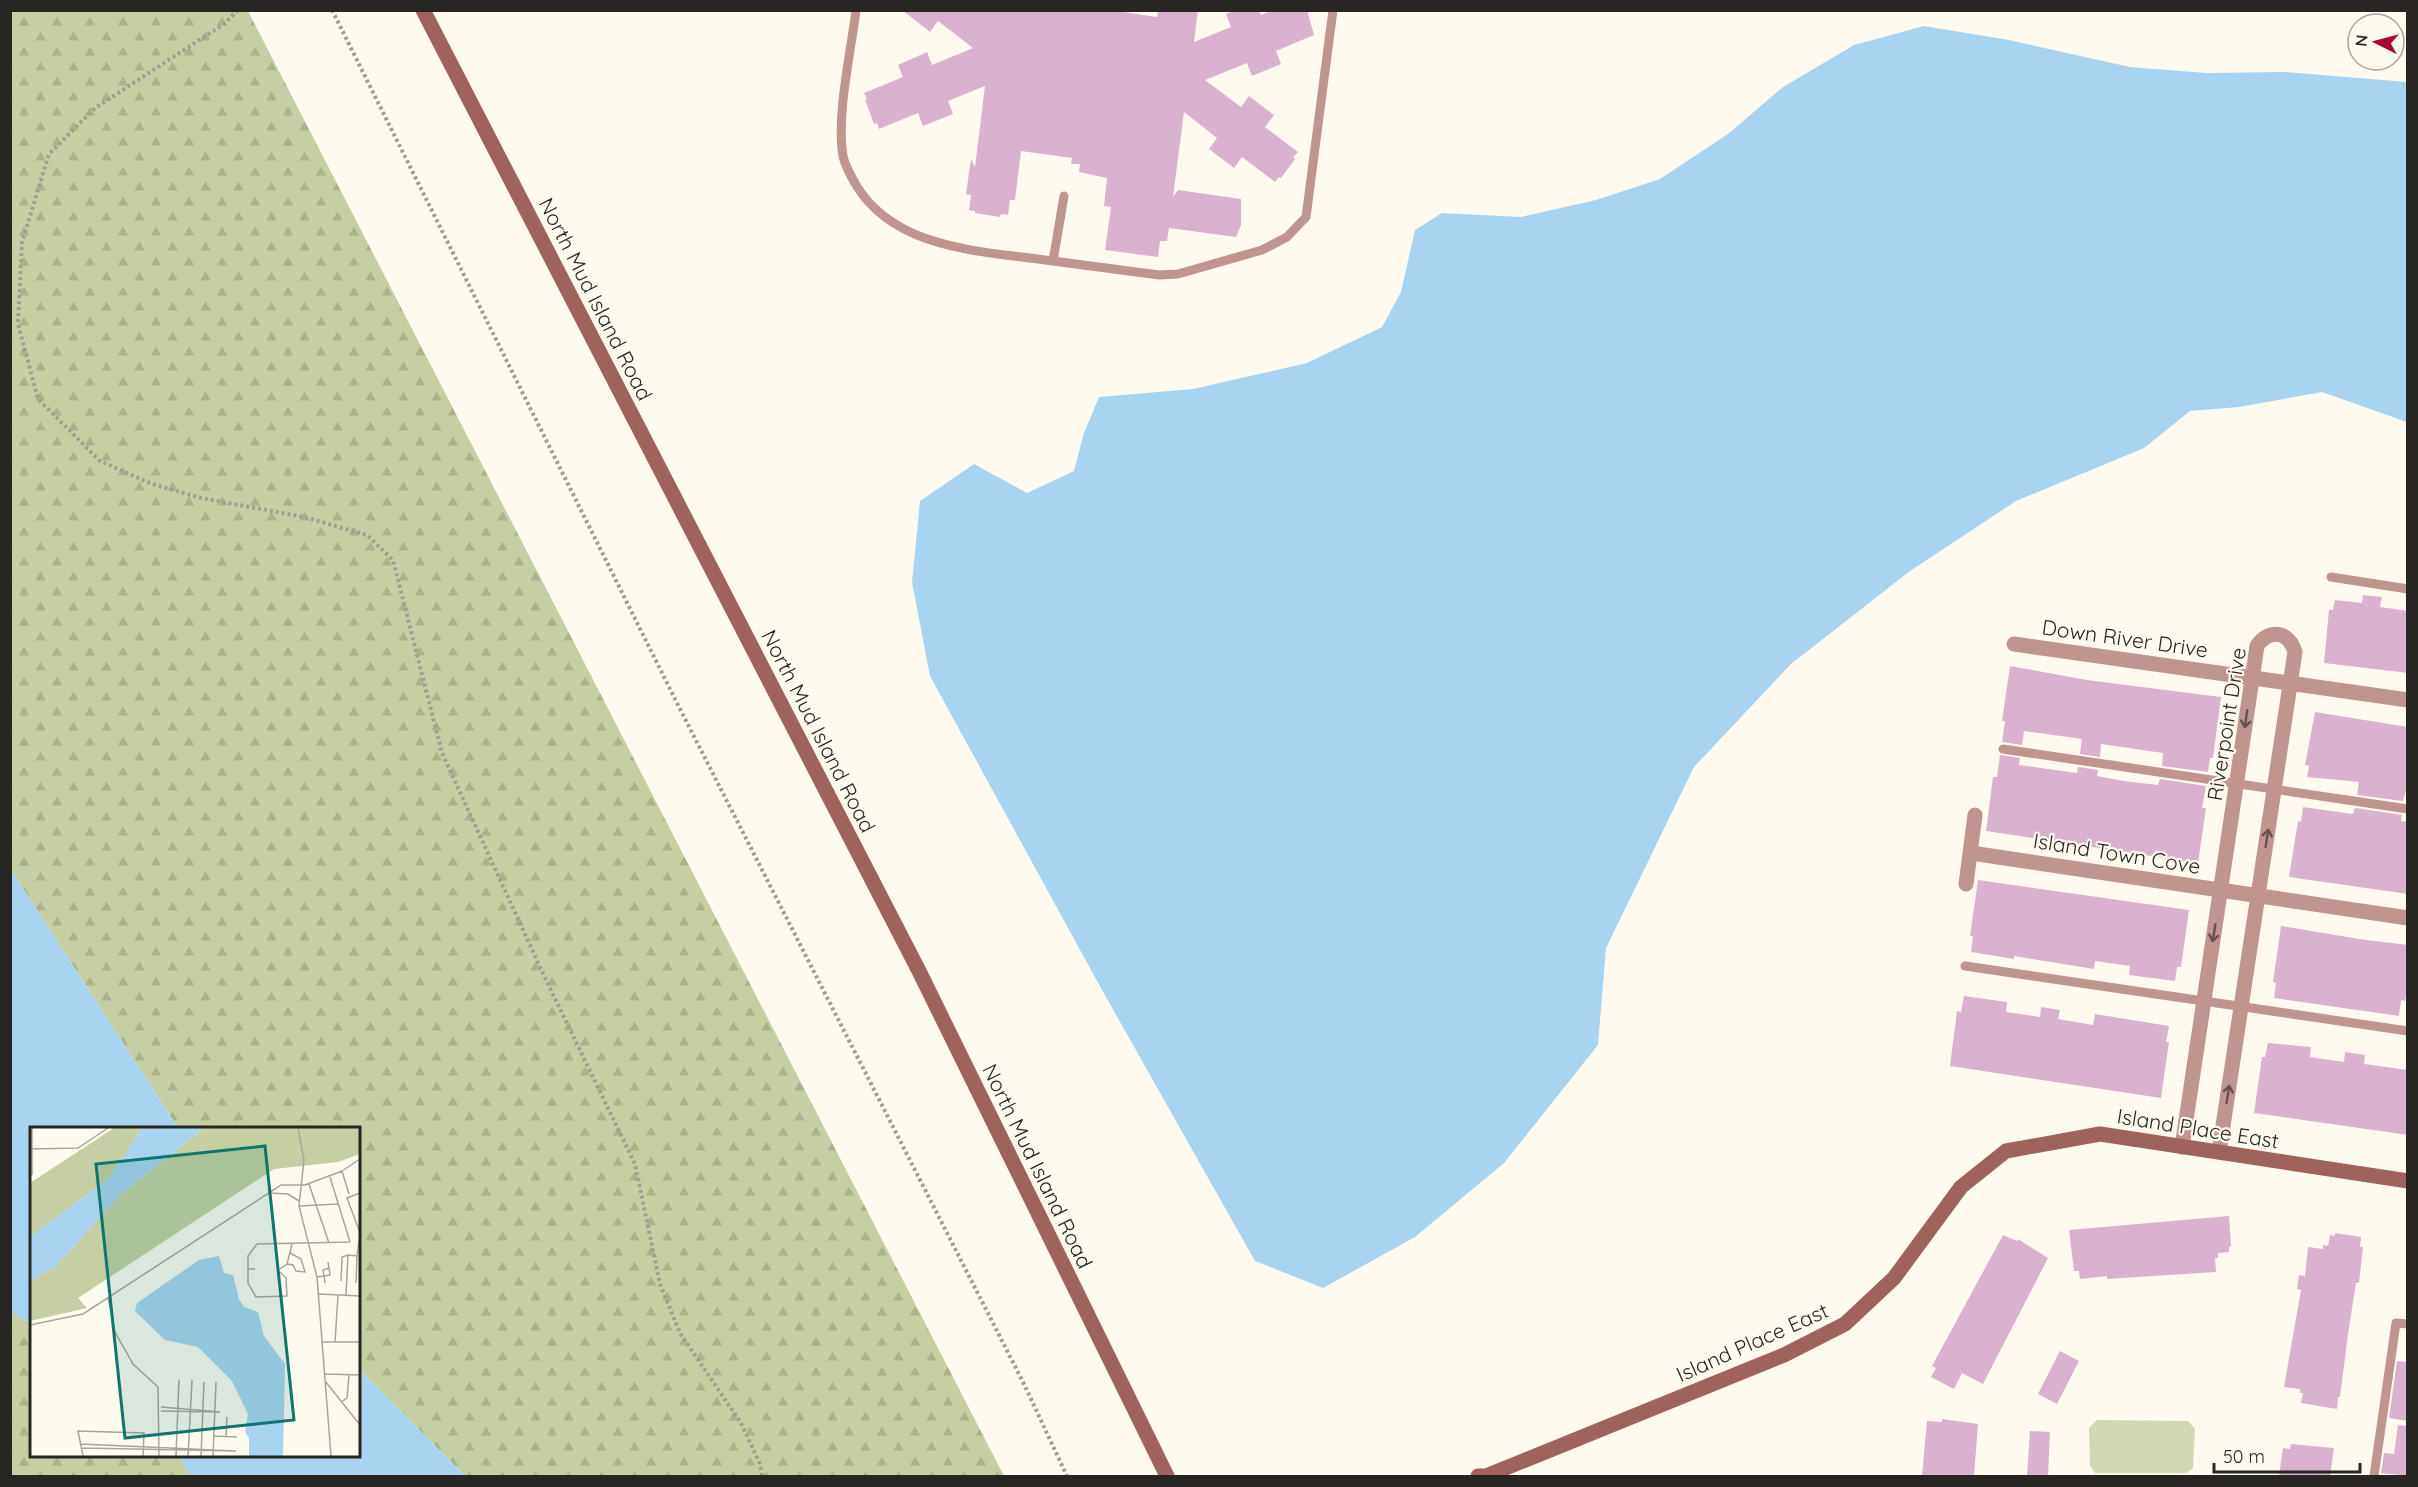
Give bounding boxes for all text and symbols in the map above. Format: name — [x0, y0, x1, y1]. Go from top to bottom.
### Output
north arrow — [2346, 12, 2406, 72]
text: N — [2351, 34, 2372, 47]
street label: North Mud Island Road — [534, 193, 658, 405]
street label: Down River Drive — [2040, 613, 2210, 663]
street label: North Mud Island Road — [757, 625, 881, 837]
street label: Riverpoint Drive — [2201, 645, 2251, 803]
one-way arrow — [2241, 709, 2252, 729]
street label: Island Town Cove — [2032, 827, 2202, 879]
one-way arrow — [2262, 829, 2273, 848]
one-way arrow — [2208, 922, 2219, 942]
street label: North Mud Island Road — [977, 1060, 1099, 1272]
one-way arrow — [2222, 1085, 2233, 1105]
street label: Island Place East — [2115, 1102, 2281, 1154]
inset map — [30, 1127, 360, 1457]
street label: Island Place East — [1672, 1297, 1832, 1387]
scale bar — [2214, 1436, 2360, 1474]
text: 50 m — [2223, 1445, 2265, 1468]

